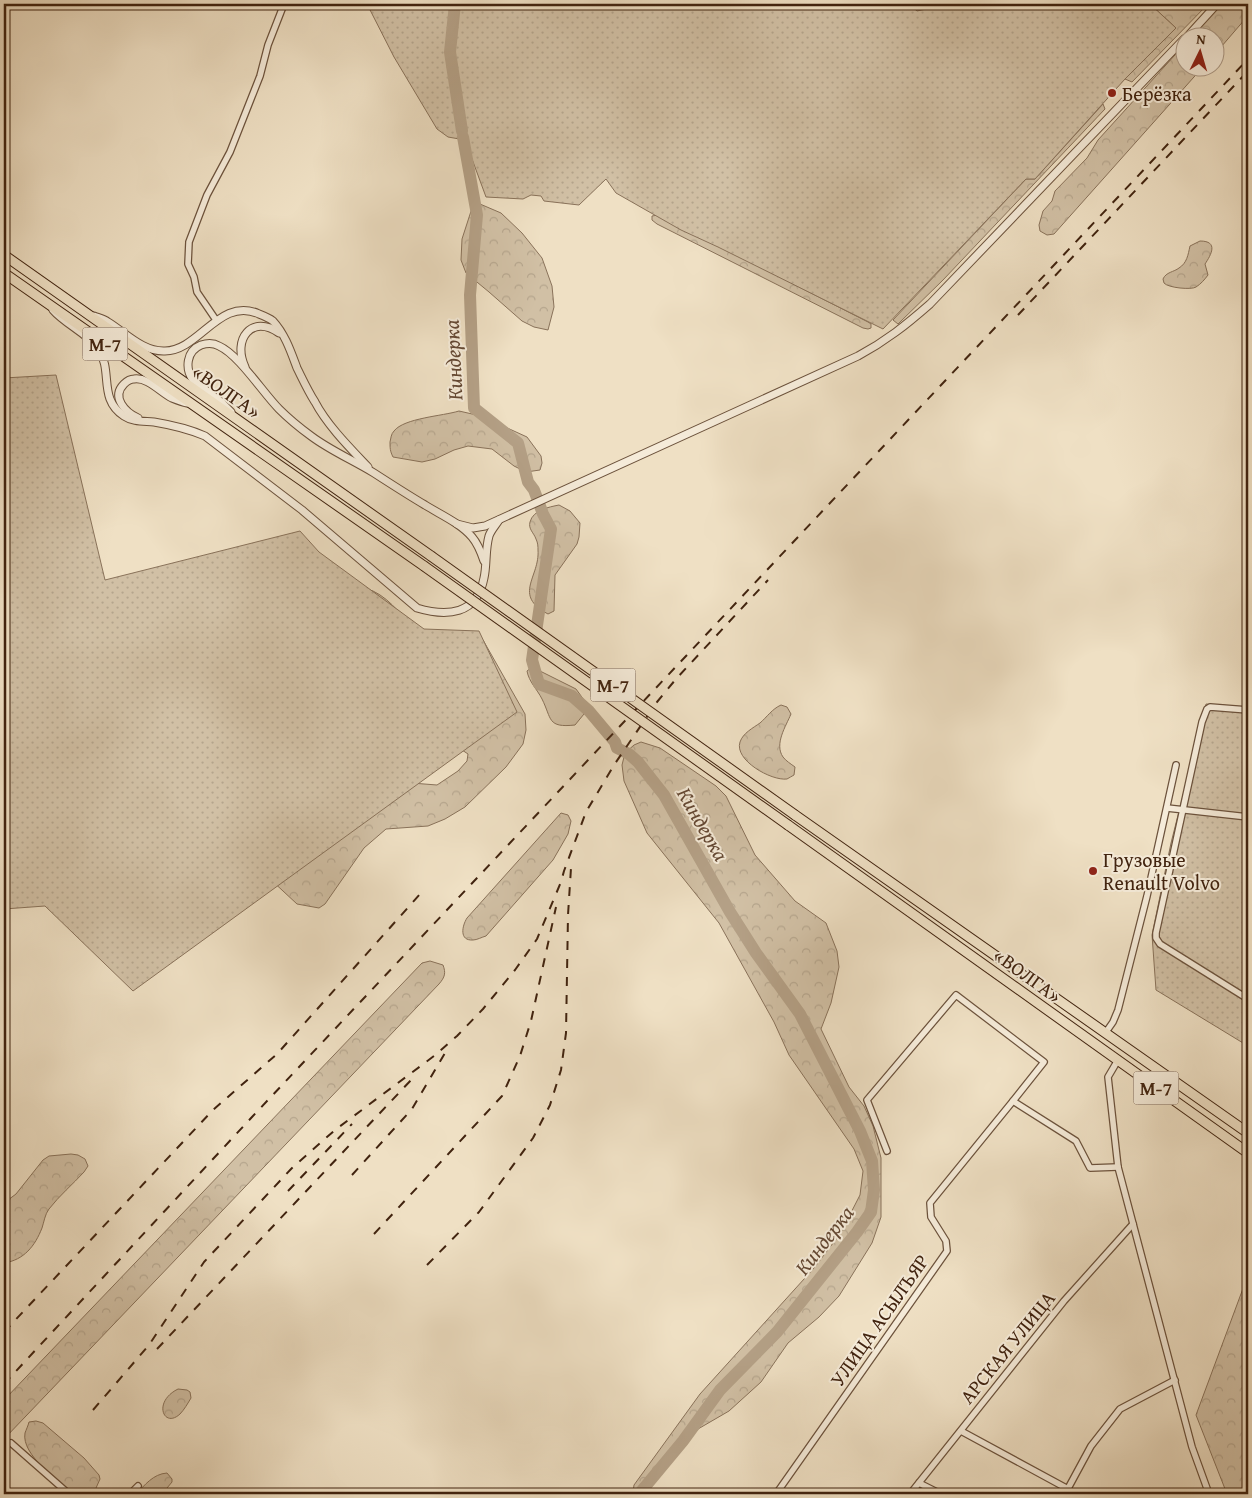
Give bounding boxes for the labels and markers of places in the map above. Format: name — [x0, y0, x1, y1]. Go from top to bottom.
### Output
place label: Берёзка — [1122, 79, 1192, 108]
marker: Берёзка — [1106, 87, 1118, 99]
place label: Грузовые Renault Volvo — [1103, 845, 1220, 897]
marker: Грузовые Renault Volvo — [1087, 865, 1099, 877]

